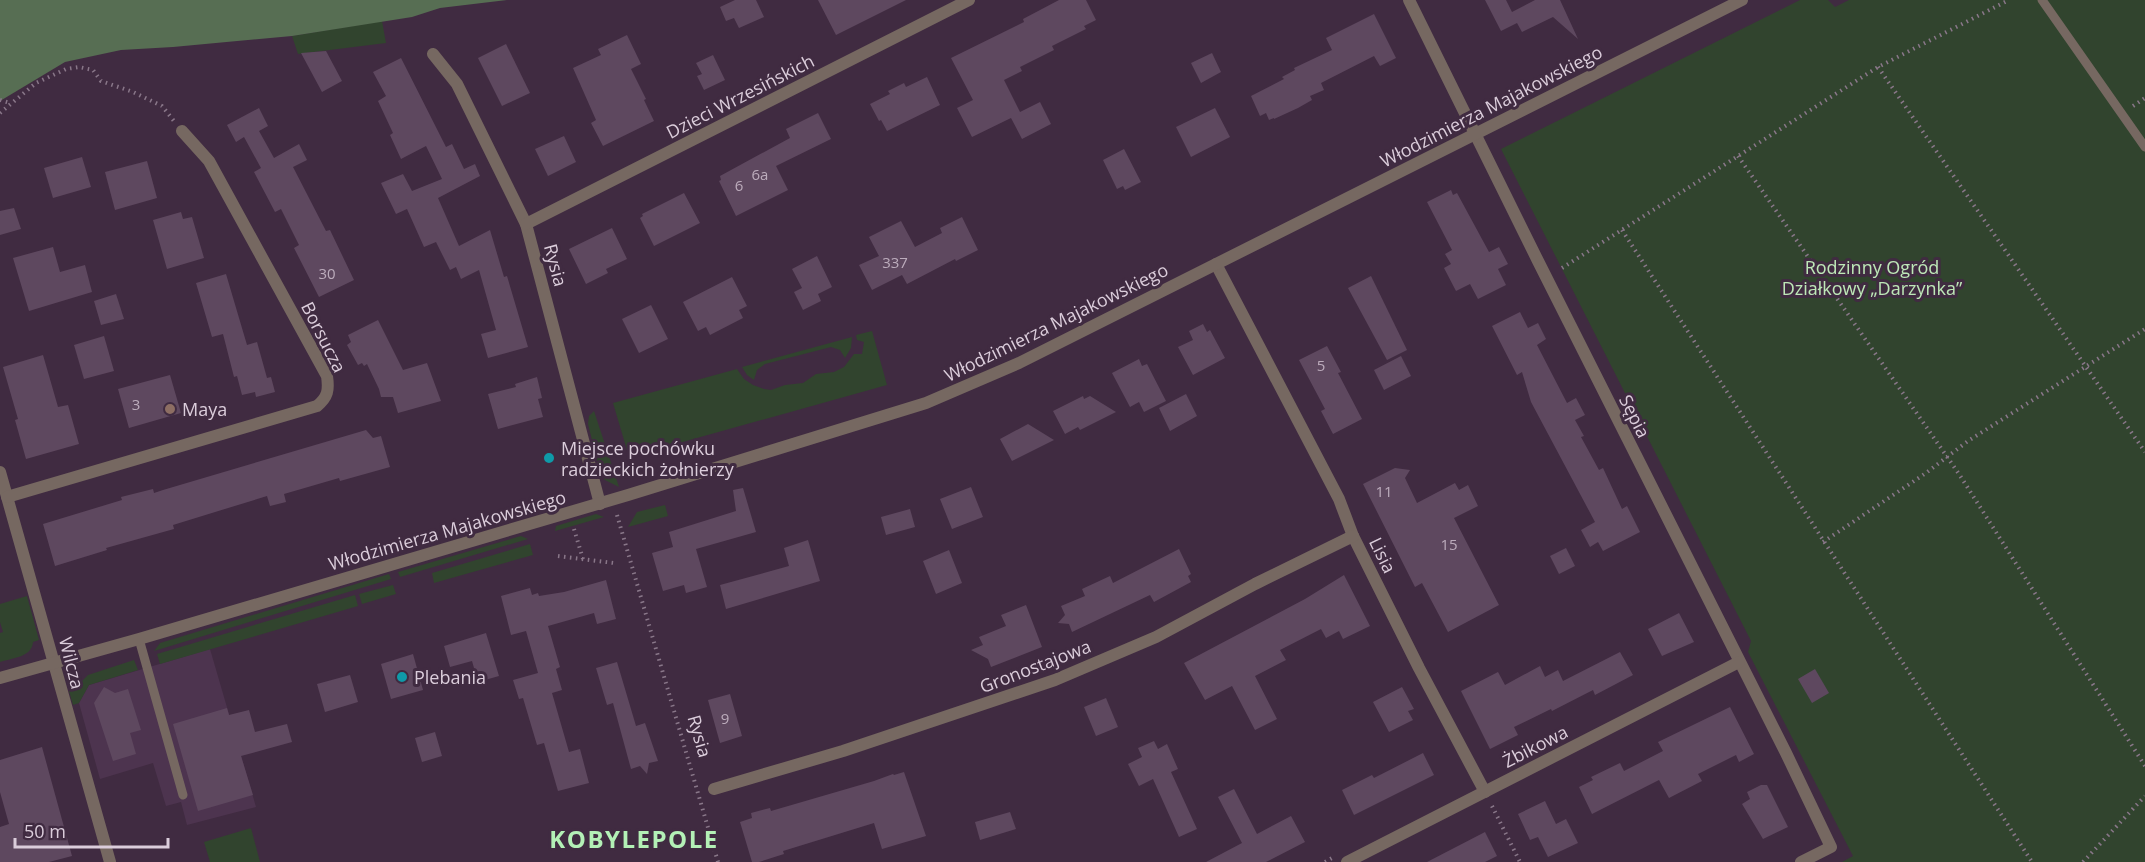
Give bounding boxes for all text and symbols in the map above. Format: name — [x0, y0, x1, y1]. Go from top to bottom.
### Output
street label: Włodzimierza Majakowskiego — [1376, 39, 1606, 173]
street label: Dzieci Wrzesińskich — [662, 48, 818, 144]
house number: 6a — [752, 164, 768, 184]
house number: 6 — [735, 175, 743, 195]
street label: Rysia — [539, 241, 573, 289]
house number: 337 — [882, 252, 908, 272]
park label: Rodzinny Ogród Działkowy „Darzynka” — [1782, 255, 1963, 300]
street label: Włodzimierza Majakowskiego — [940, 257, 1172, 387]
house number: 30 — [318, 263, 336, 283]
street label: Borsucza — [296, 297, 352, 377]
house number: 5 — [1317, 355, 1325, 375]
street label: Sępia — [1614, 390, 1656, 442]
house number: 3 — [132, 394, 140, 414]
place label: Maya — [182, 397, 227, 421]
marker: Maya — [163, 402, 177, 416]
place label: Miejsce pochówku radzieckich żołnierzy — [561, 436, 735, 481]
marker: Miejsce pochówku radzieckich żołnierzy — [542, 451, 556, 465]
house number: 11 — [1375, 481, 1393, 501]
street label: Włodzimierza Majakowskiego — [325, 485, 569, 575]
street label: Lisia — [1364, 533, 1402, 577]
house number: 15 — [1440, 534, 1458, 554]
street label: Wilcza — [54, 634, 90, 692]
street label: Gronostajowa — [976, 634, 1094, 698]
place label: Plebania — [414, 665, 486, 689]
marker: Plebania — [395, 670, 409, 684]
house number: 9 — [721, 708, 729, 728]
street label: Rysia — [683, 712, 717, 760]
street label: Żbikowa — [1498, 719, 1572, 773]
scale bar — [15, 811, 168, 849]
text: 50 m — [24, 819, 66, 843]
district label: KOBYLEPOLE — [549, 822, 719, 855]

